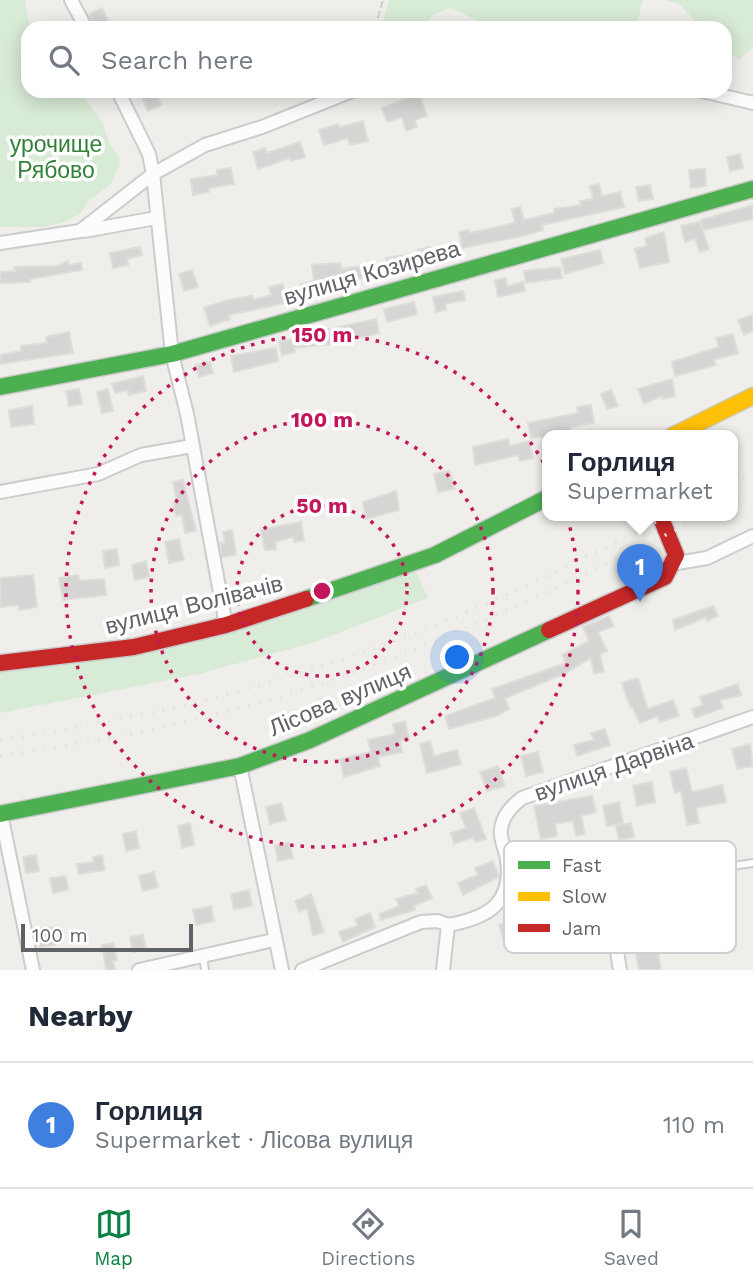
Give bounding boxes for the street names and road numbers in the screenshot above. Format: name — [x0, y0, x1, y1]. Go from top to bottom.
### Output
street label: вулиця Козирева — [281, 235, 463, 311]
street label: вулиця Волівачів — [102, 570, 286, 640]
street label: Лісова вулиця — [265, 658, 415, 742]
street label: вулиця Дарвіна — [531, 727, 697, 807]

